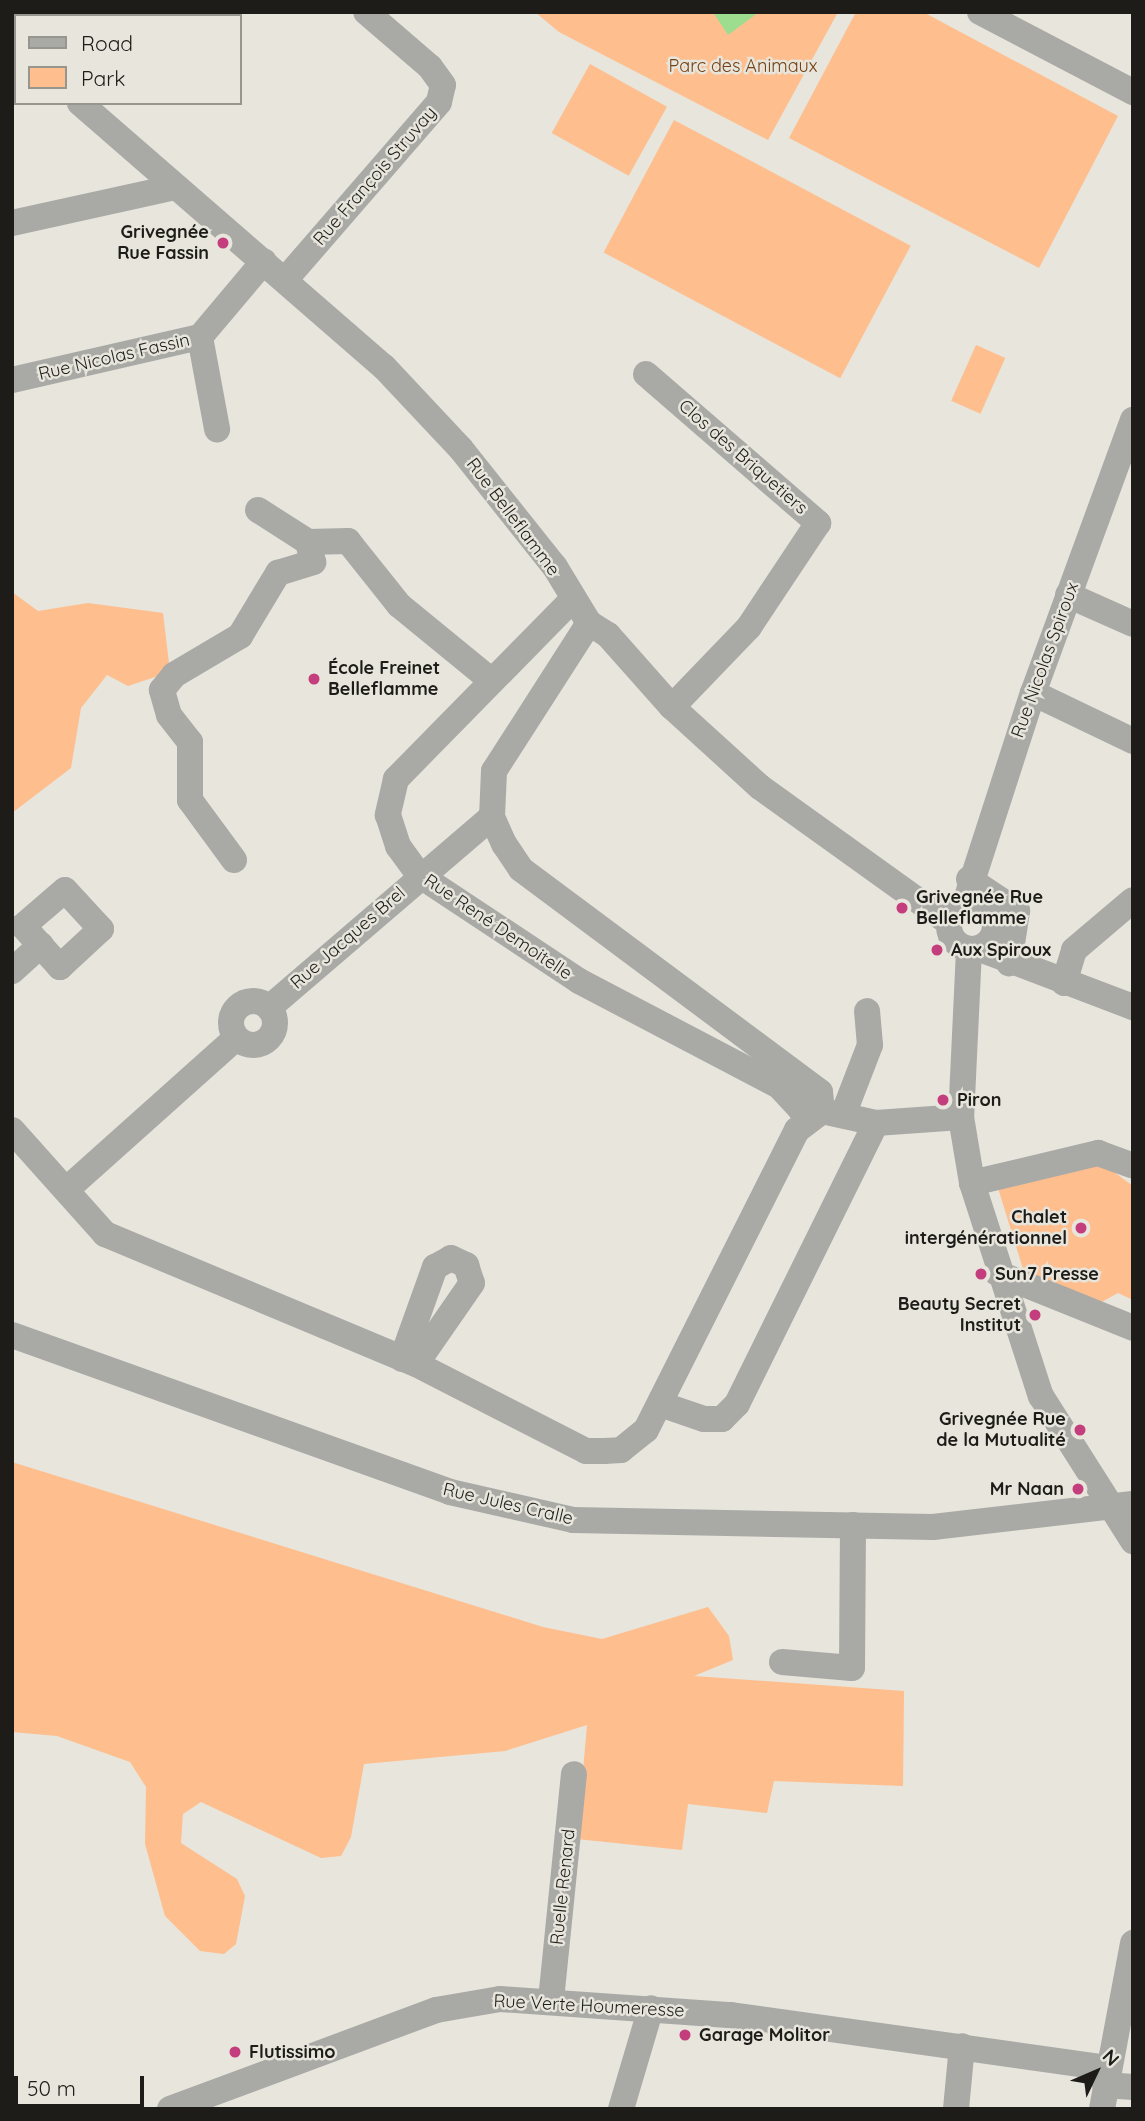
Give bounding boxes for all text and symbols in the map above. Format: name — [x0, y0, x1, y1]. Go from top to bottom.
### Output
legend — [14, 14, 242, 105]
text: Road — [81, 30, 133, 56]
park label: Parc des Animaux — [669, 55, 817, 77]
text: Park — [81, 65, 125, 91]
street label: Rue François Struvay — [309, 102, 441, 250]
place label: Grivegnée Rue Fassin — [117, 222, 209, 264]
marker: Grivegnée Rue Fassin — [215, 235, 231, 251]
street label: Rue Nicolas Fassin — [36, 329, 192, 385]
street label: Clos des Briquetiers — [674, 395, 812, 519]
street label: Rue Belleflamme — [462, 454, 564, 580]
street label: Rue Nicolas Spiroux — [1007, 579, 1083, 741]
place label: École Freinet Belleflamme — [328, 658, 440, 700]
marker: École Freinet Belleflamme — [306, 671, 322, 687]
street label: Rue René Demoitelle — [420, 869, 576, 985]
street label: Rue Jacques Brel — [286, 882, 410, 994]
place label: Grivegnée Rue Belleflamme — [916, 887, 1043, 930]
marker: Grivegnée Rue Belleflamme — [894, 900, 910, 916]
place label: Aux Spiroux — [951, 939, 1051, 961]
marker: Aux Spiroux — [929, 942, 945, 958]
place label: Piron — [957, 1089, 1001, 1111]
marker: Piron — [935, 1092, 951, 1108]
place label: Chalet intergénérationnel — [905, 1207, 1067, 1250]
marker: Chalet intergénérationnel — [1073, 1220, 1089, 1236]
place label: Sun7 Presse — [995, 1263, 1099, 1285]
marker: Sun7 Presse — [973, 1266, 989, 1282]
place label: Beauty Secret Institut — [898, 1294, 1021, 1336]
marker: Beauty Secret Institut — [1027, 1307, 1043, 1323]
place label: Grivegnée Rue de la Mutualité — [936, 1409, 1066, 1452]
marker: Grivegnée Rue de la Mutualité — [1072, 1422, 1088, 1438]
place label: Mr Naan — [990, 1478, 1064, 1500]
street label: Rue Jules Cralle — [441, 1479, 575, 1529]
marker: Mr Naan — [1070, 1481, 1086, 1497]
street label: Ruelle Renard — [546, 1828, 580, 1946]
street label: Rue Verte Houmeresse — [493, 1990, 685, 2022]
place label: Garage Molitor — [699, 2024, 830, 2046]
marker: Garage Molitor — [677, 2027, 693, 2043]
north arrow — [1061, 2037, 1131, 2107]
place label: Flutissimo — [249, 2041, 335, 2063]
marker: Flutissimo — [227, 2044, 243, 2060]
text: N — [1098, 2044, 1125, 2071]
scale bar — [18, 2062, 147, 2106]
text: 50 m — [27, 2075, 76, 2101]

